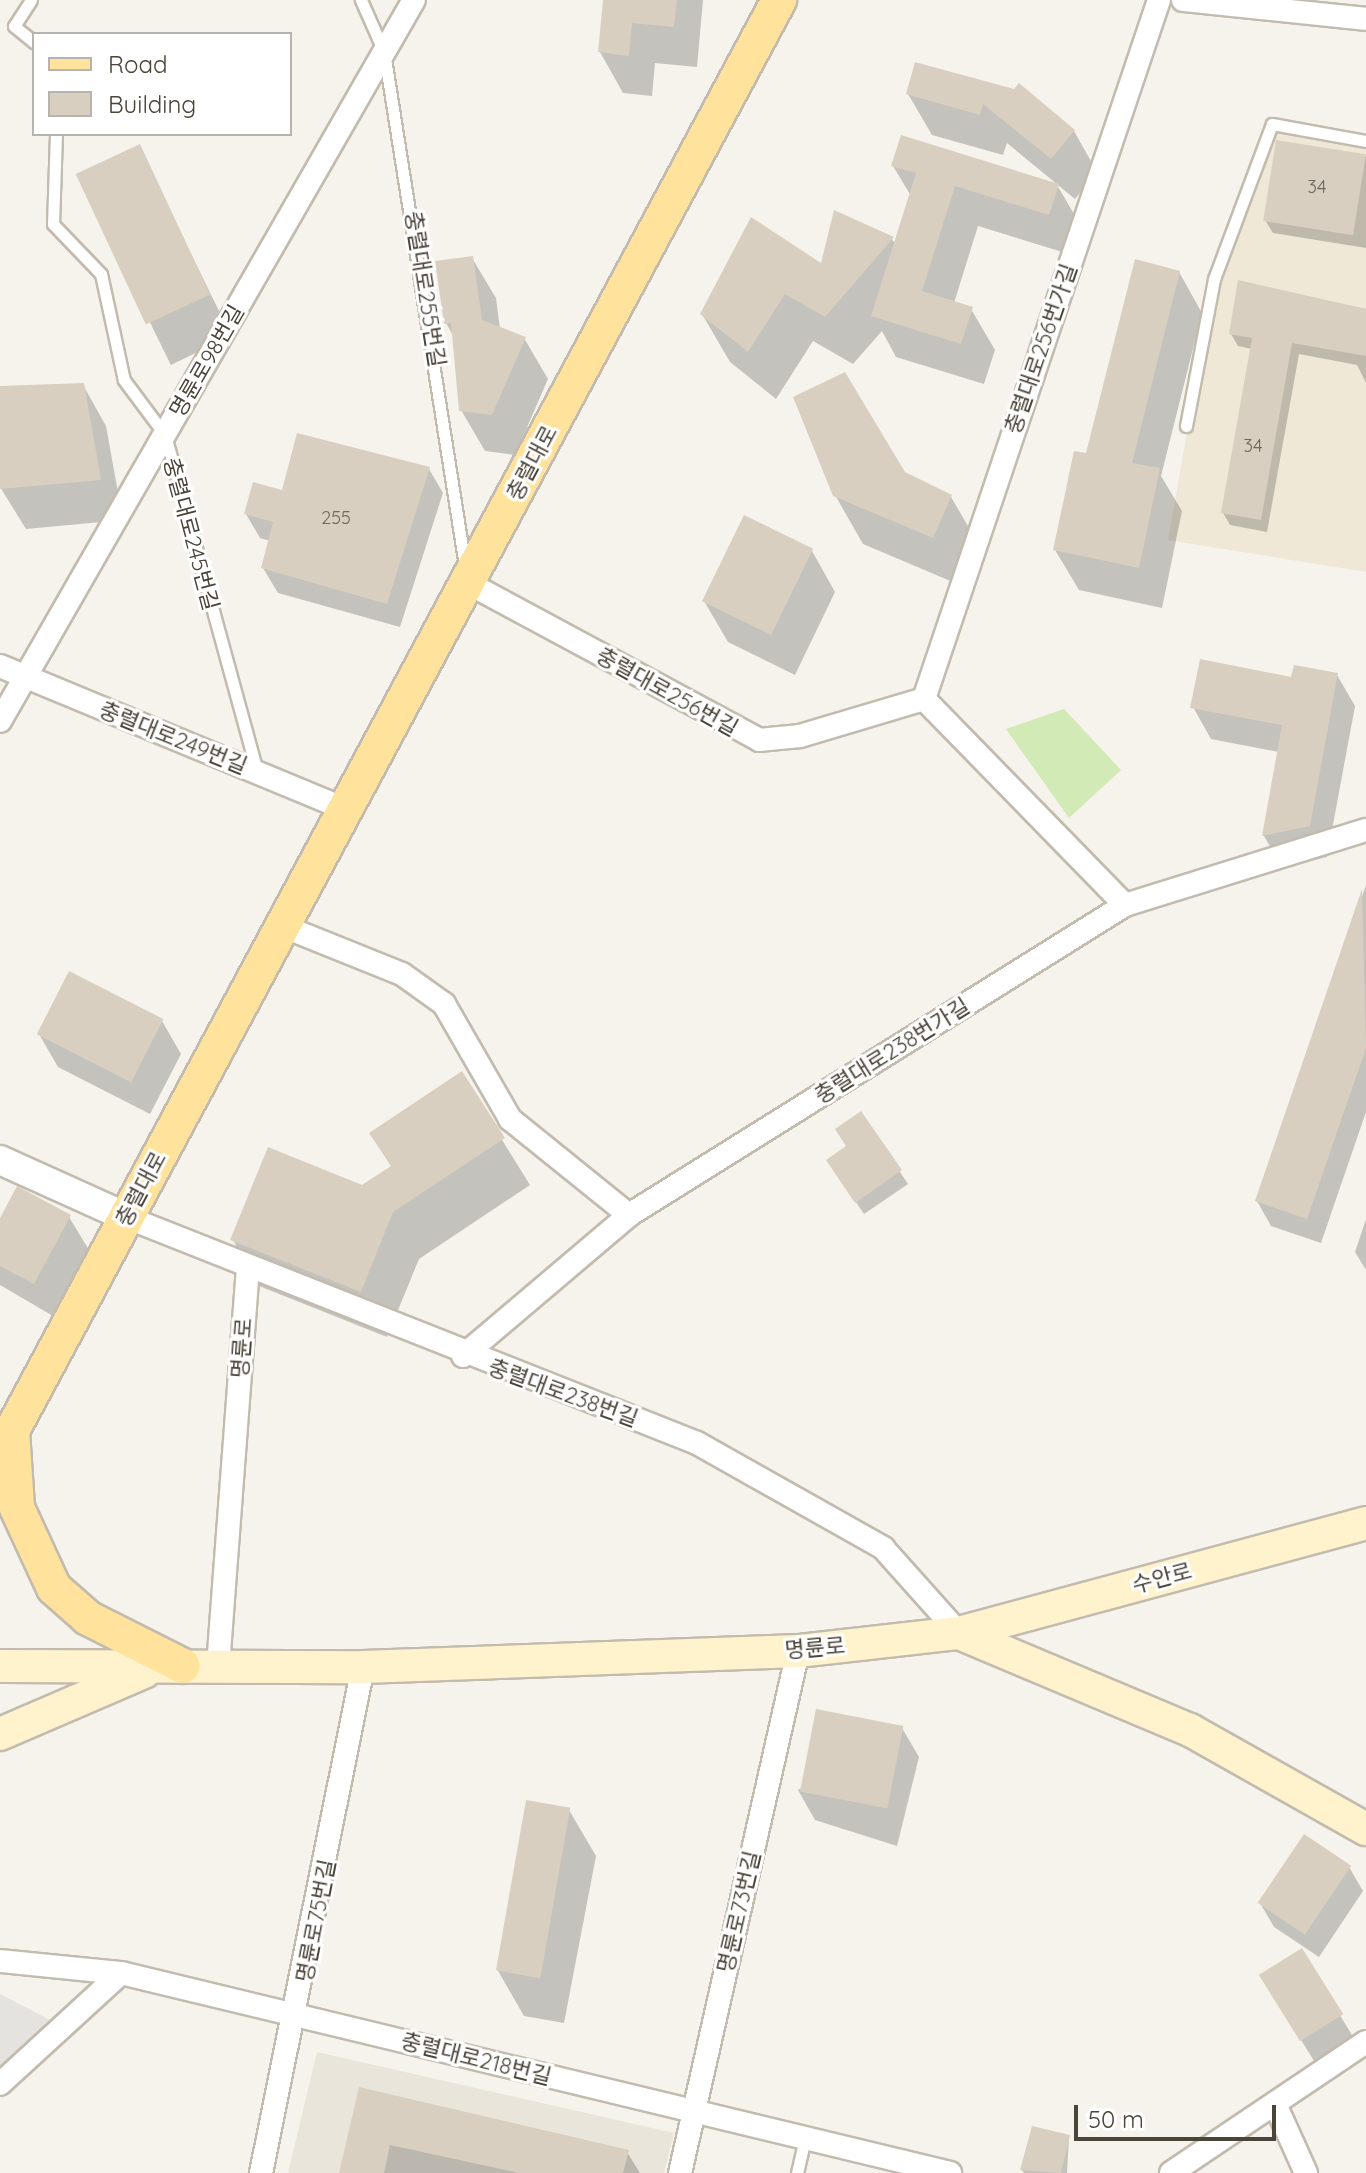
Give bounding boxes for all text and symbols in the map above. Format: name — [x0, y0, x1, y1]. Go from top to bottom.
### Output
legend — [32, 32, 292, 136]
text: Road — [108, 49, 168, 79]
text: Building — [108, 89, 196, 119]
house number: 34 — [1308, 176, 1326, 198]
street label: 충렬대로255번길 — [400, 209, 450, 369]
street label: 충렬대로256번가길 — [1000, 261, 1082, 437]
street label: 명륜로98번길 — [164, 300, 250, 422]
street label: 충렬대로 — [501, 421, 563, 505]
house number: 34 — [1244, 435, 1262, 457]
street label: 충렬대로245번길 — [158, 455, 224, 613]
house number: 255 — [321, 507, 351, 529]
street label: 충렬대로256번길 — [592, 642, 742, 742]
street label: 충렬대로249번길 — [95, 696, 251, 780]
street label: 충렬대로238번가길 — [810, 993, 974, 1109]
street label: 충렬대로 — [110, 1147, 172, 1231]
street label: 명륜로 — [227, 1317, 257, 1379]
street label: 충렬대로238번길 — [485, 1354, 641, 1432]
street label: 수안로 — [1129, 1557, 1195, 1599]
street label: 명륜로 — [784, 1632, 846, 1664]
street label: 명륜로73번길 — [712, 1849, 766, 1975]
street label: 명륜로75번길 — [291, 1857, 341, 1985]
street label: 충렬대로218번길 — [398, 2028, 554, 2090]
scale bar — [1078, 2089, 1280, 2139]
text: 50 m — [1088, 2104, 1144, 2134]

